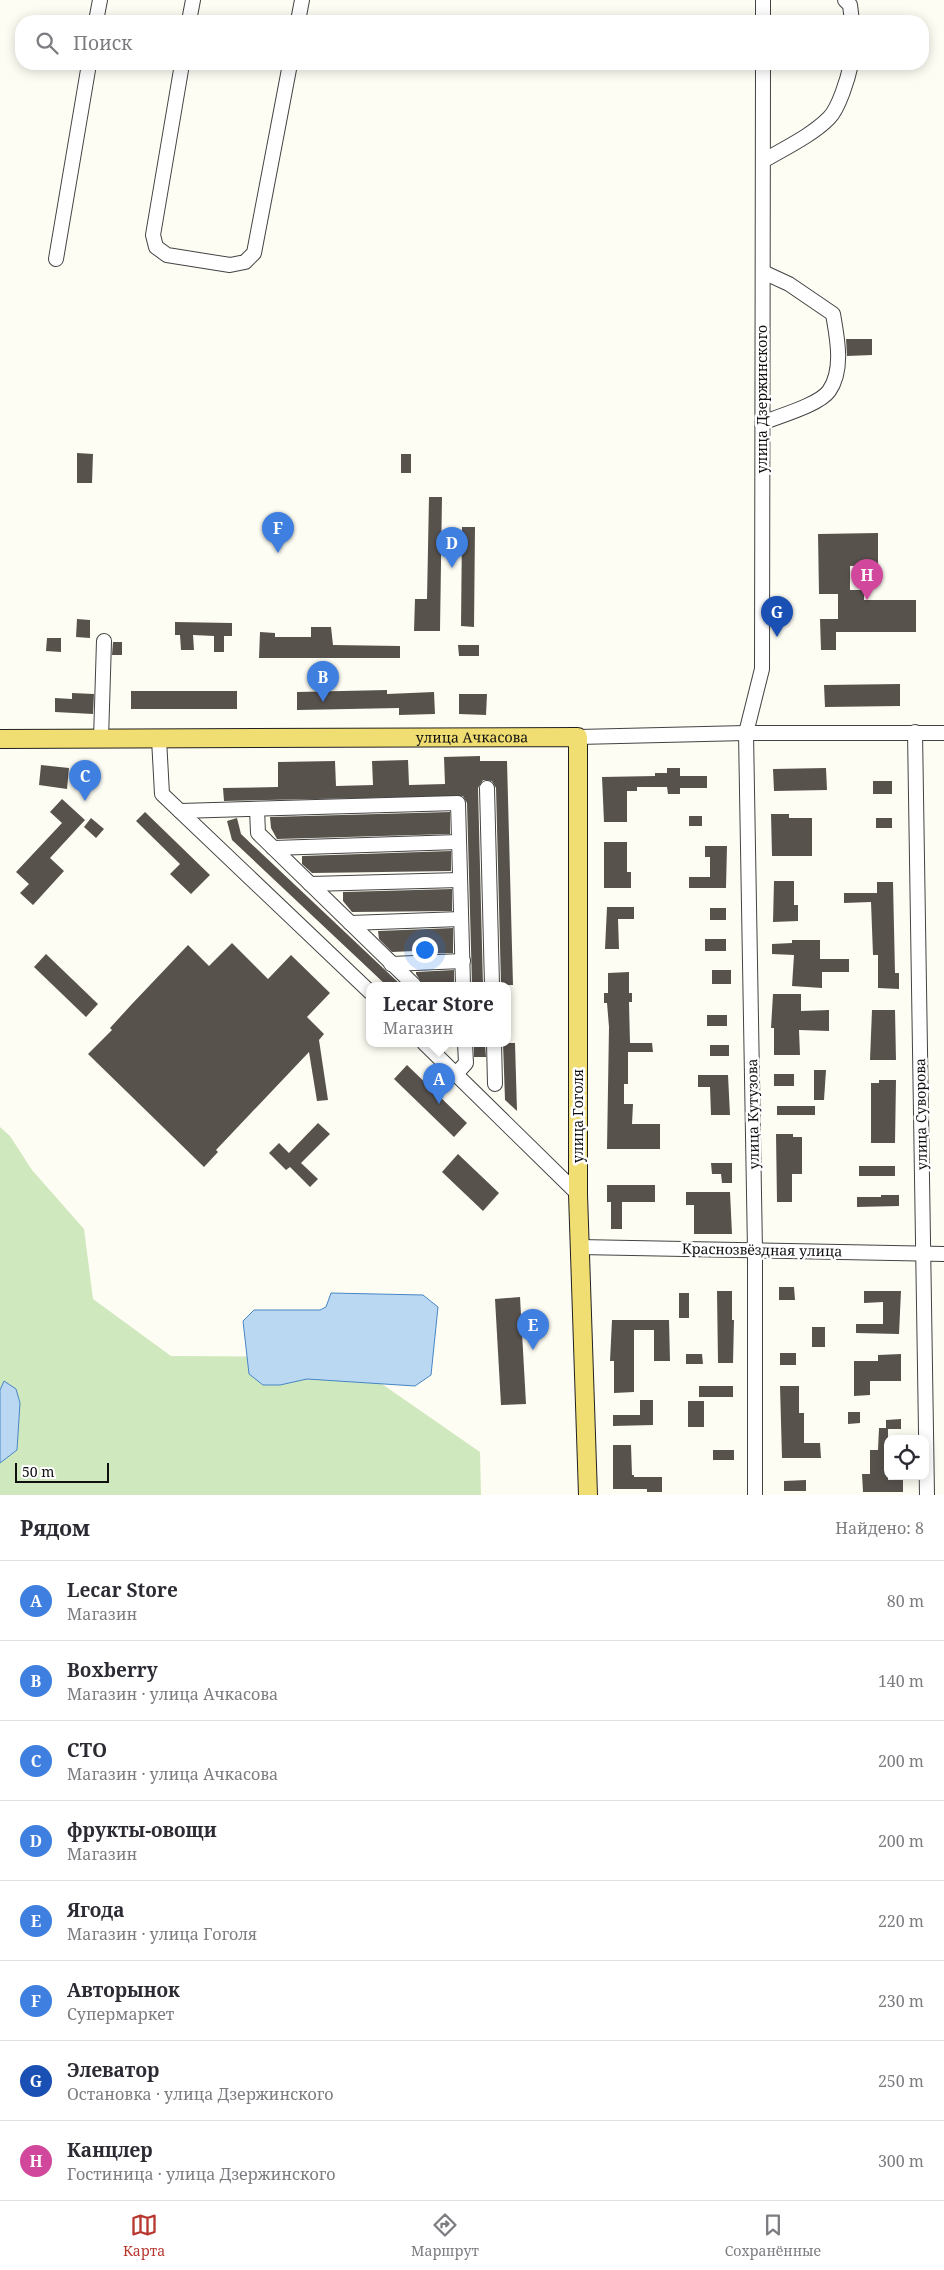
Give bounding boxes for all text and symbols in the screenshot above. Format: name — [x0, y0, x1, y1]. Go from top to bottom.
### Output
search box — [15, 15, 929, 70]
icon: search — [33, 29, 61, 57]
text: Поиск — [73, 30, 132, 56]
street label: улица Дзержинского — [752, 325, 771, 473]
pin: F — [262, 512, 294, 553]
pin: D — [436, 527, 468, 568]
pin: H — [851, 559, 883, 600]
pin: G — [761, 596, 793, 637]
pin: B — [307, 661, 339, 702]
street label: улица Ачкасова — [416, 727, 528, 747]
pin: C — [69, 760, 101, 801]
your location — [412, 937, 438, 963]
popup — [366, 982, 511, 1047]
text: Lecar Store — [383, 991, 494, 1017]
text: Магазин — [383, 1017, 453, 1039]
street label: улица Суворова — [910, 1058, 931, 1170]
street label: улица Кутузова — [742, 1059, 763, 1169]
pin: A — [423, 1063, 455, 1104]
street label: улица Гоголя — [568, 1069, 587, 1163]
street label: Краснозвёздная улица — [682, 1239, 842, 1260]
pin: E — [517, 1309, 549, 1350]
map controls — [884, 1435, 929, 1480]
button: locate — [884, 1435, 929, 1480]
scale bar — [15, 1460, 109, 1483]
text: 50 m — [22, 1462, 55, 1481]
text: Рядом — [20, 1514, 90, 1542]
text: Найдено: 8 — [835, 1517, 924, 1539]
text: Lecar Store — [67, 1577, 178, 1603]
text: A — [30, 1590, 42, 1612]
text: 80 m — [887, 1590, 924, 1612]
text: Магазин — [67, 1603, 137, 1625]
text: Boxberry — [67, 1657, 158, 1683]
text: B — [31, 1670, 41, 1692]
text: 140 m — [878, 1670, 924, 1692]
text: Магазин · улица Ачкасова — [67, 1683, 278, 1705]
text: СТО — [67, 1737, 107, 1763]
text: C — [31, 1750, 41, 1772]
text: 200 m — [878, 1750, 924, 1772]
text: Магазин · улица Ачкасова — [67, 1763, 278, 1785]
text: фрукты-овощи — [67, 1817, 217, 1843]
text: D — [30, 1830, 42, 1852]
text: 200 m — [878, 1830, 924, 1852]
text: Магазин — [67, 1843, 137, 1865]
text: Ягода — [67, 1897, 125, 1923]
text: E — [31, 1910, 41, 1932]
text: 220 m — [878, 1910, 924, 1932]
text: Магазин · улица Гоголя — [67, 1923, 257, 1945]
text: Авторынок — [67, 1977, 180, 2003]
text: F — [31, 1990, 41, 2012]
text: 230 m — [878, 1990, 924, 2012]
text: Супермаркет — [67, 2003, 174, 2025]
text: Элеватор — [67, 2057, 159, 2083]
text: G — [30, 2070, 42, 2092]
text: 250 m — [878, 2070, 924, 2092]
text: Остановка · улица Дзержинского — [67, 2083, 334, 2105]
text: Канцлер — [67, 2137, 153, 2163]
text: H — [29, 2150, 43, 2172]
text: 300 m — [878, 2150, 924, 2172]
text: Гостиница · улица Дзержинского — [67, 2163, 335, 2185]
tab: Карта — [123, 2211, 165, 2260]
tab: Маршрут — [411, 2211, 479, 2260]
tab: Сохранённые — [725, 2211, 821, 2260]

